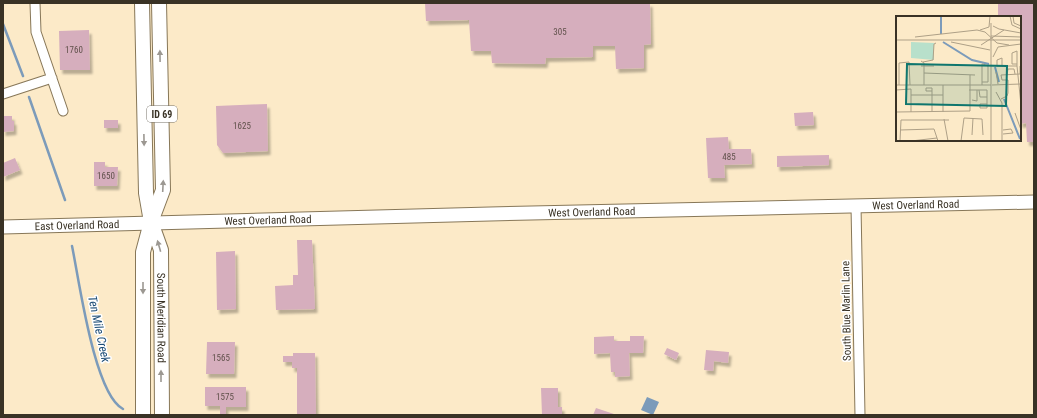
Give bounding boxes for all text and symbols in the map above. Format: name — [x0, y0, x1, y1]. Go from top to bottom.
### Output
inset map — [896, 16, 1021, 141]
house number: 305 — [553, 27, 567, 37]
house number: 1760 — [65, 45, 83, 55]
one-way arrow — [157, 49, 163, 62]
road number: ID 69 — [147, 106, 177, 122]
house number: 1625 — [233, 121, 251, 131]
one-way arrow — [141, 134, 148, 146]
house number: 485 — [722, 152, 736, 162]
house number: 1650 — [97, 171, 115, 181]
one-way arrow — [159, 180, 166, 192]
street label: West Overland Road — [872, 198, 959, 213]
street label: West Overland Road — [548, 205, 636, 220]
street label: West Overland Road — [224, 213, 312, 228]
street label: East Overland Road — [35, 218, 119, 233]
one-way arrow — [156, 240, 162, 252]
street label: South Blue Marlin Lane — [839, 261, 854, 361]
street label: South Meridian Road — [154, 273, 168, 363]
one-way arrow — [140, 282, 146, 295]
water label: Ten Mile Creek — [85, 294, 113, 364]
house number: 1565 — [212, 353, 230, 363]
one-way arrow — [158, 369, 164, 382]
house number: 1575 — [216, 392, 234, 402]

